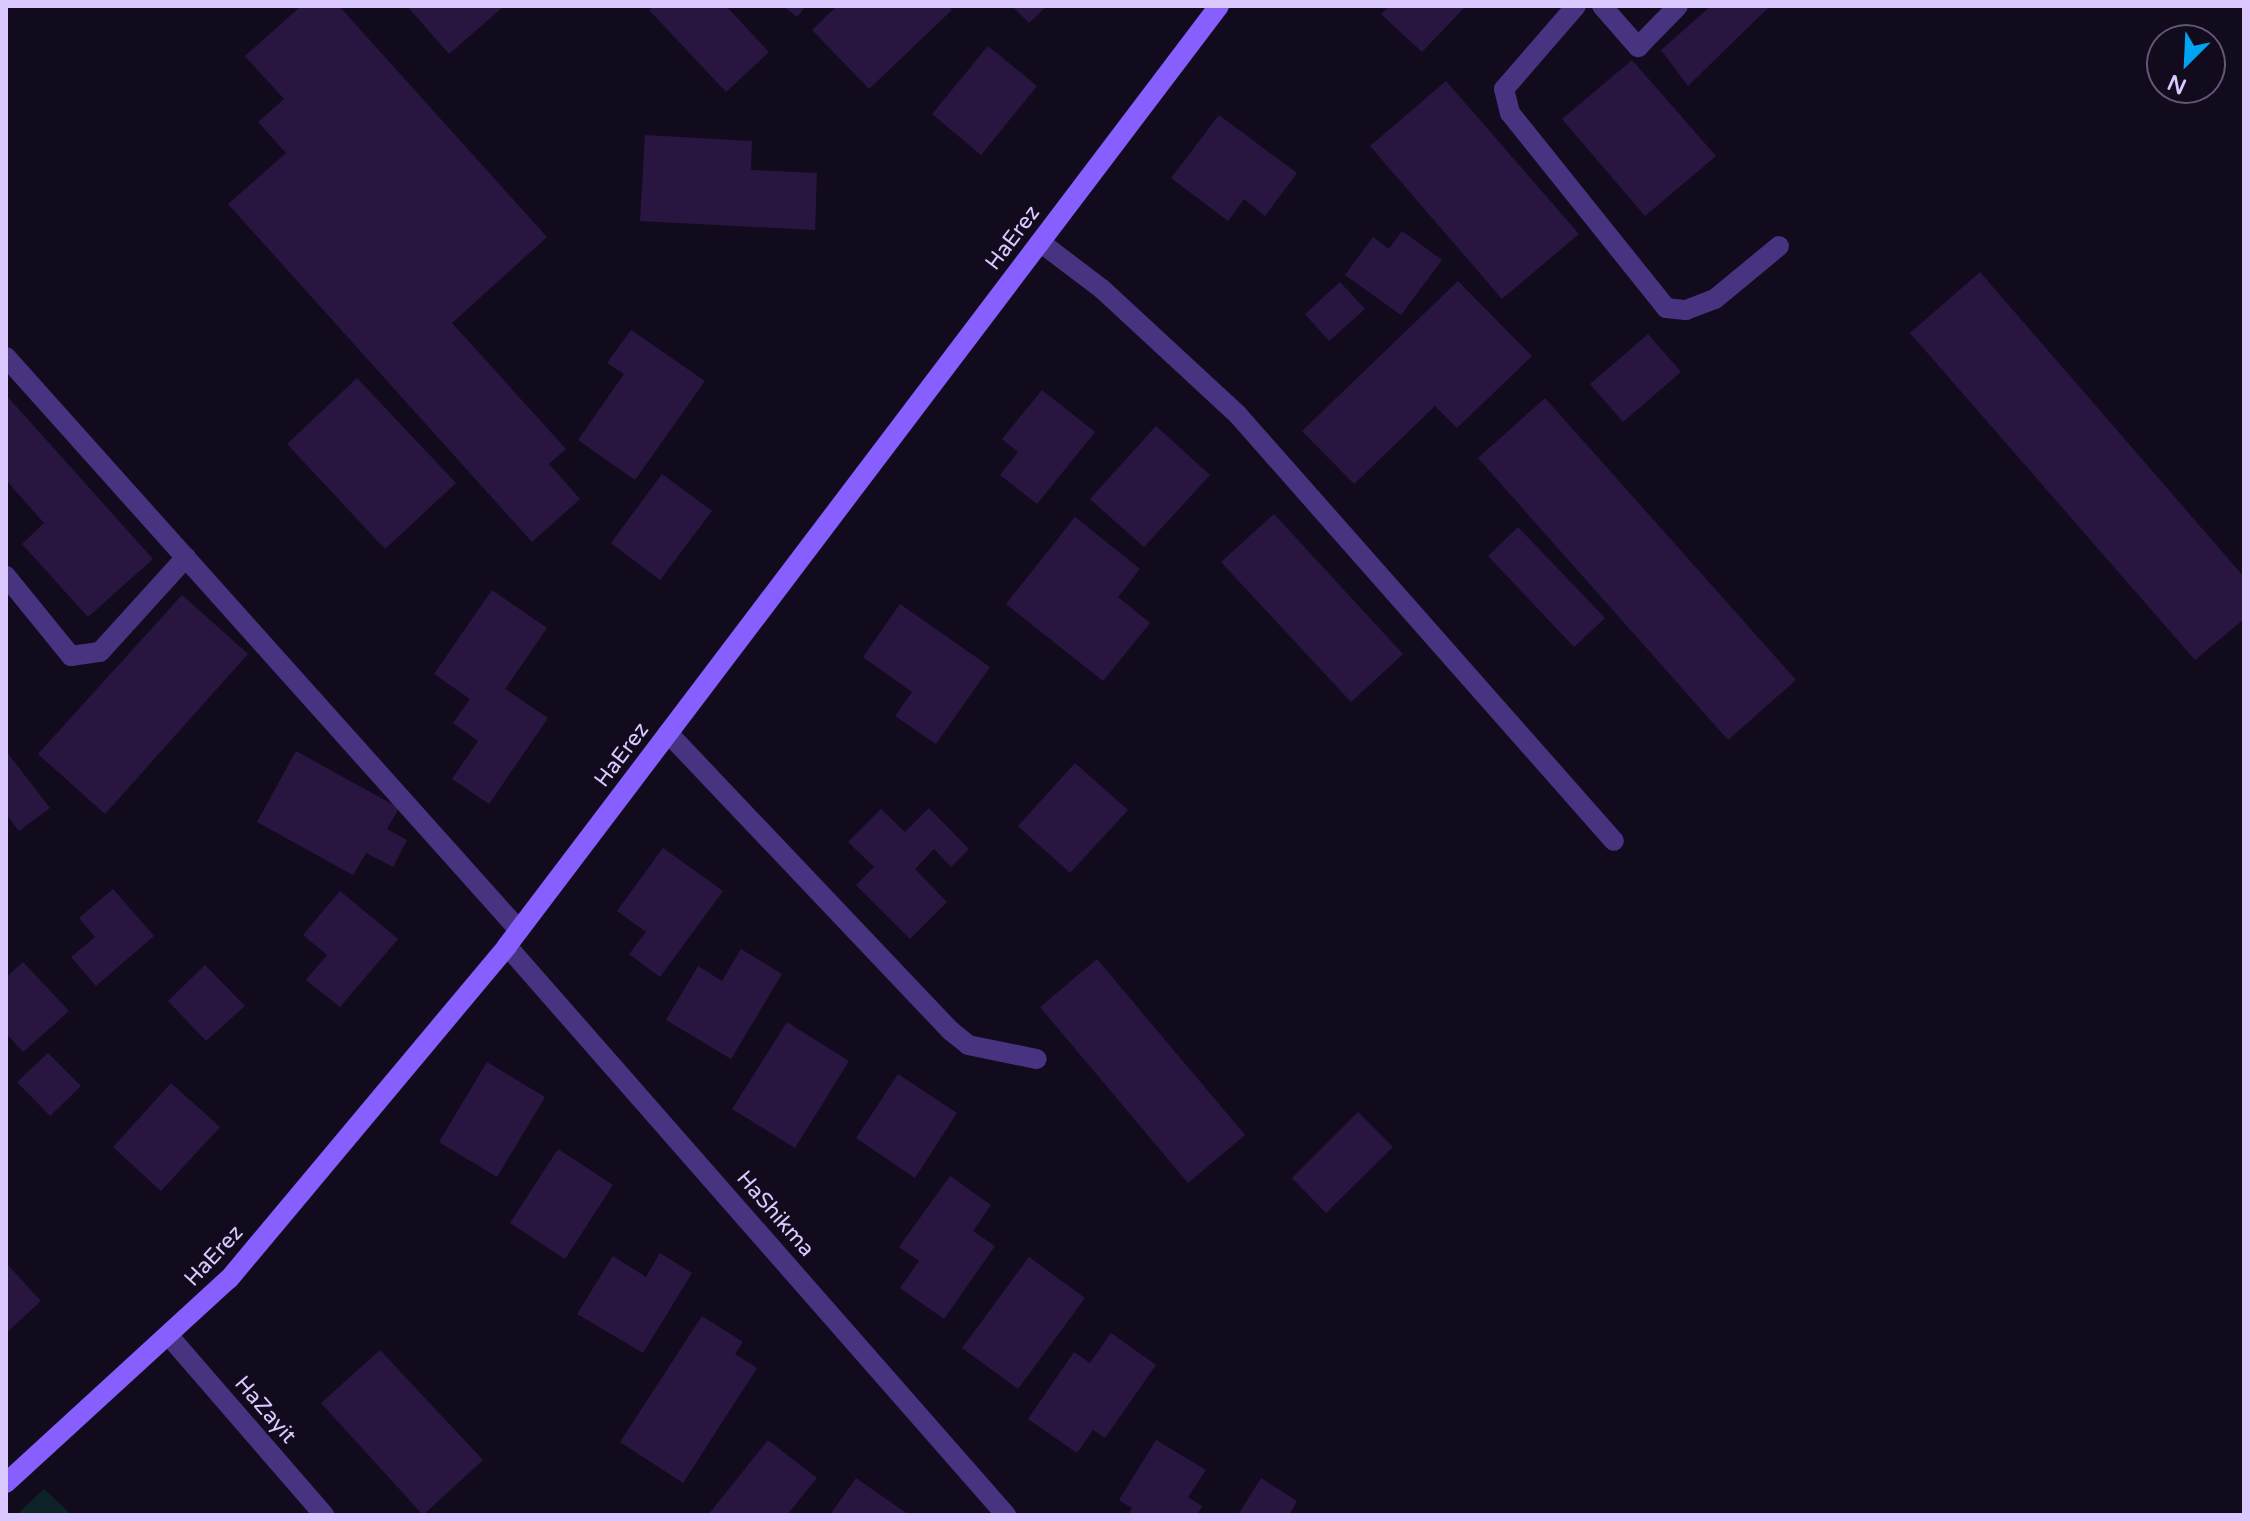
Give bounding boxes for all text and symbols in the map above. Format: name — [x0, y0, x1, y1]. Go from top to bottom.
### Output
north arrow — [2146, 24, 2226, 104]
text: N — [2164, 69, 2190, 100]
street label: HaErez — [980, 200, 1046, 276]
street label: HaErez — [589, 717, 655, 793]
street label: HaShikma — [730, 1166, 820, 1262]
street label: HaErez — [179, 1220, 249, 1292]
street label: HaZayit — [229, 1371, 301, 1449]

